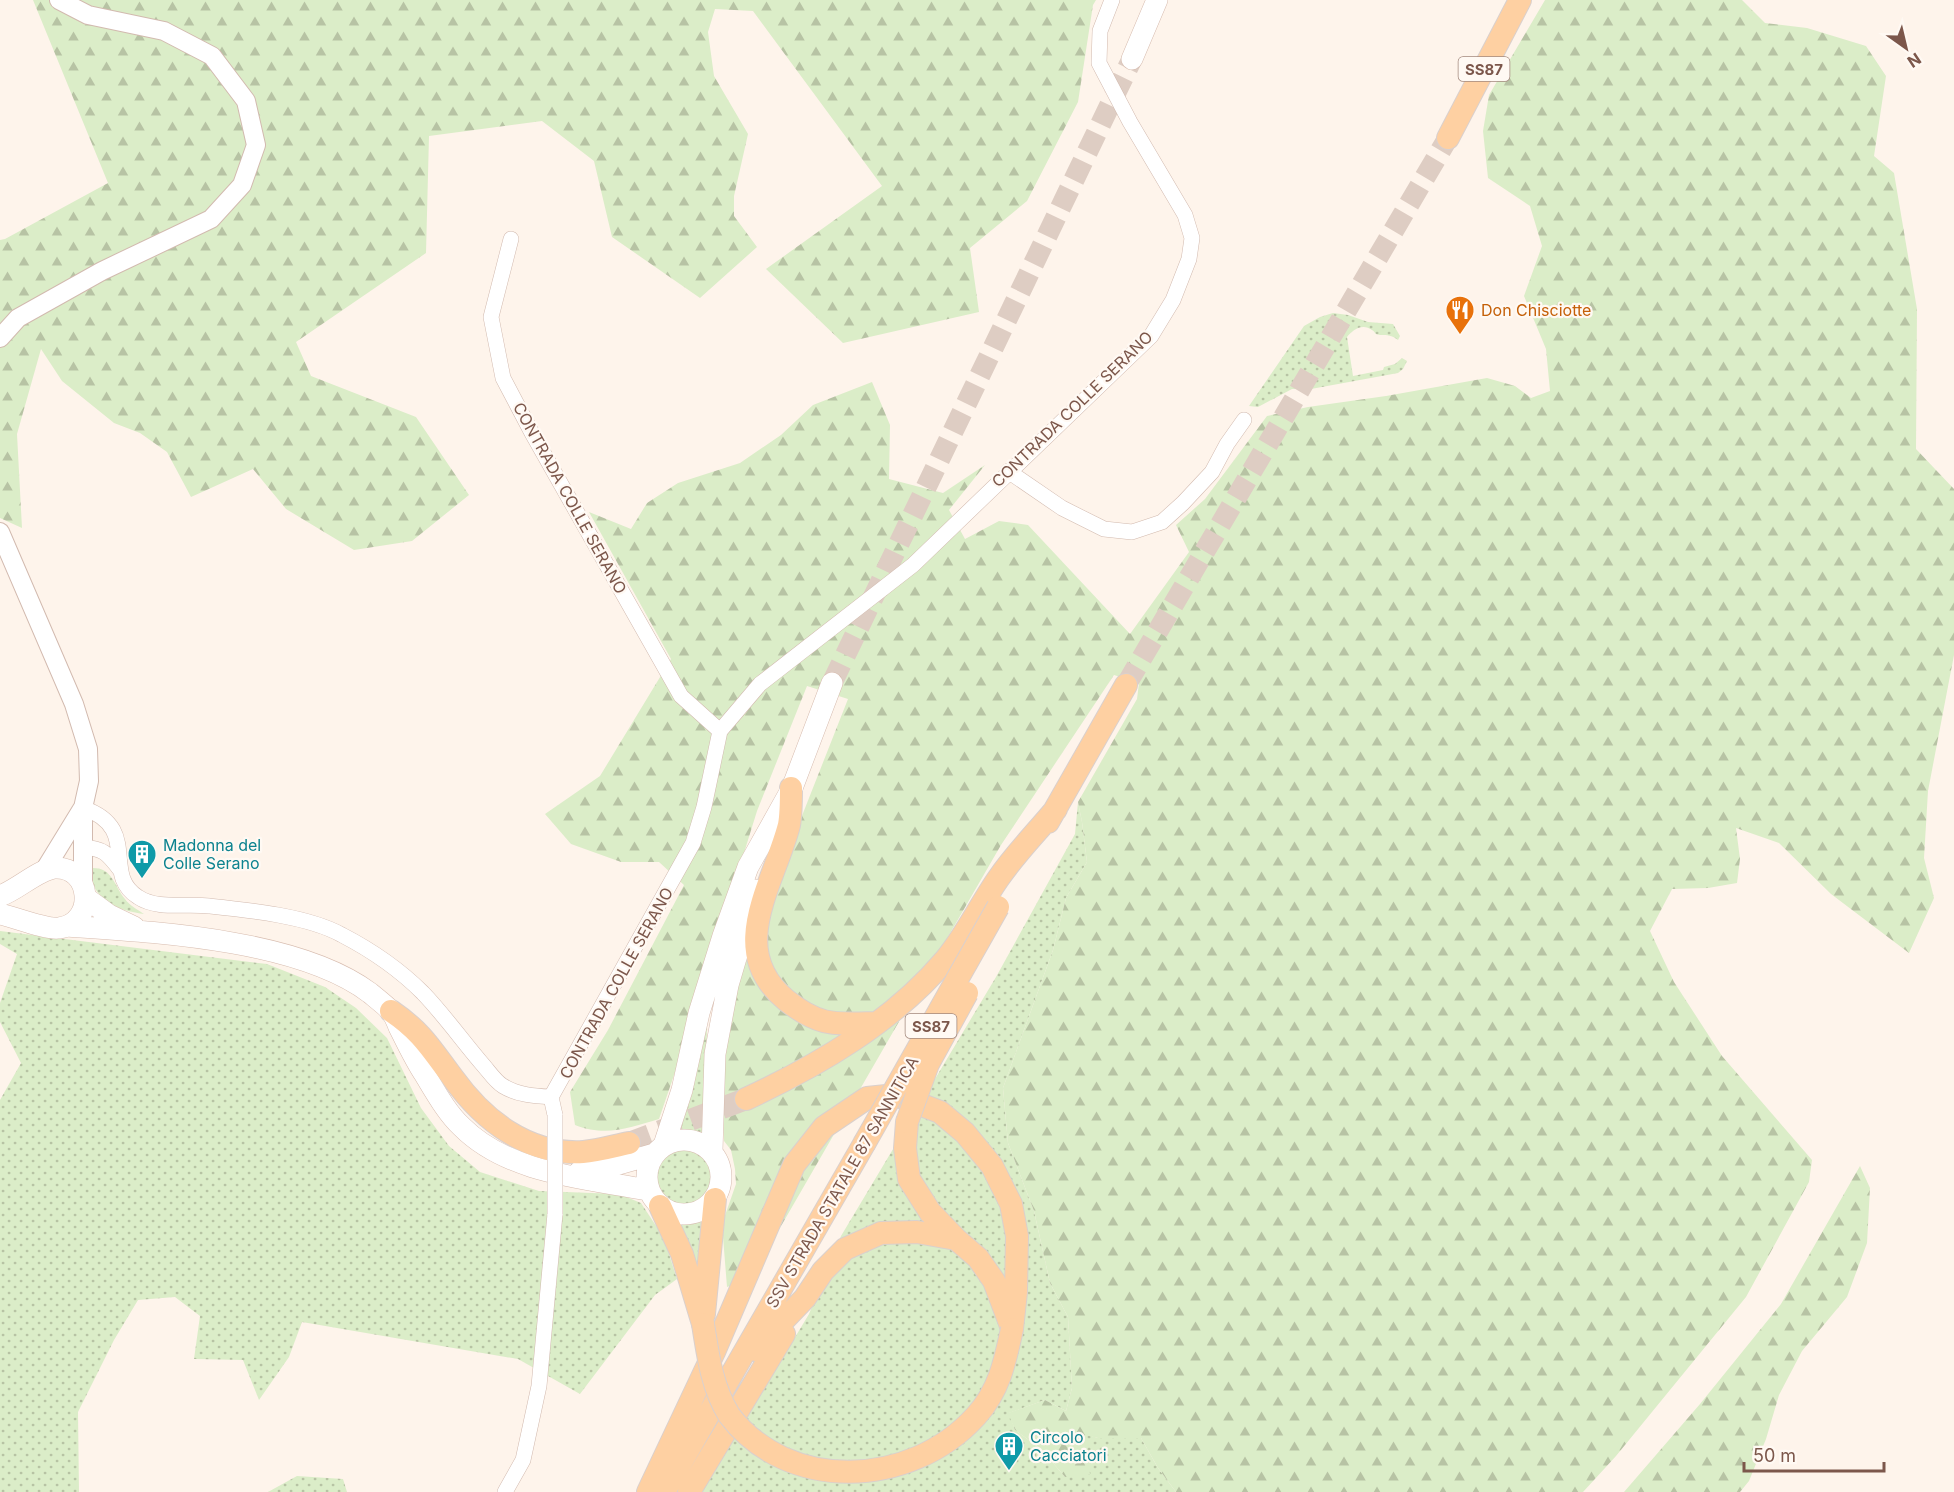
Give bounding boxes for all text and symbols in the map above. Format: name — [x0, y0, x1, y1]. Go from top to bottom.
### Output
north arrow — [1876, 18, 1936, 78]
text: N — [1904, 49, 1925, 72]
road number: SS87 — [1458, 57, 1510, 81]
restaurant icon: Don Chisciotte — [1444, 294, 1476, 336]
place label: Don Chisciotte — [1481, 300, 1591, 320]
street label: CONTRADA COLLE SERANO — [987, 327, 1157, 491]
street label: CONTRADA COLLE SERANO — [509, 399, 631, 597]
place label: Madonna del Colle Serano — [163, 835, 261, 873]
building icon: Madonna del Colle Serano — [126, 838, 158, 880]
street label: CONTRADA COLLE SERANO — [555, 884, 677, 1082]
road number: SS87 — [906, 1014, 956, 1038]
street label: SSV STRADA STATALE 87 SANNITICA — [762, 1053, 922, 1311]
place label: Circolo Cacciatori — [1030, 1427, 1107, 1465]
building icon: Circolo Cacciatori — [993, 1430, 1025, 1472]
scale bar — [1744, 1435, 1884, 1473]
text: 50 m — [1753, 1445, 1796, 1466]

